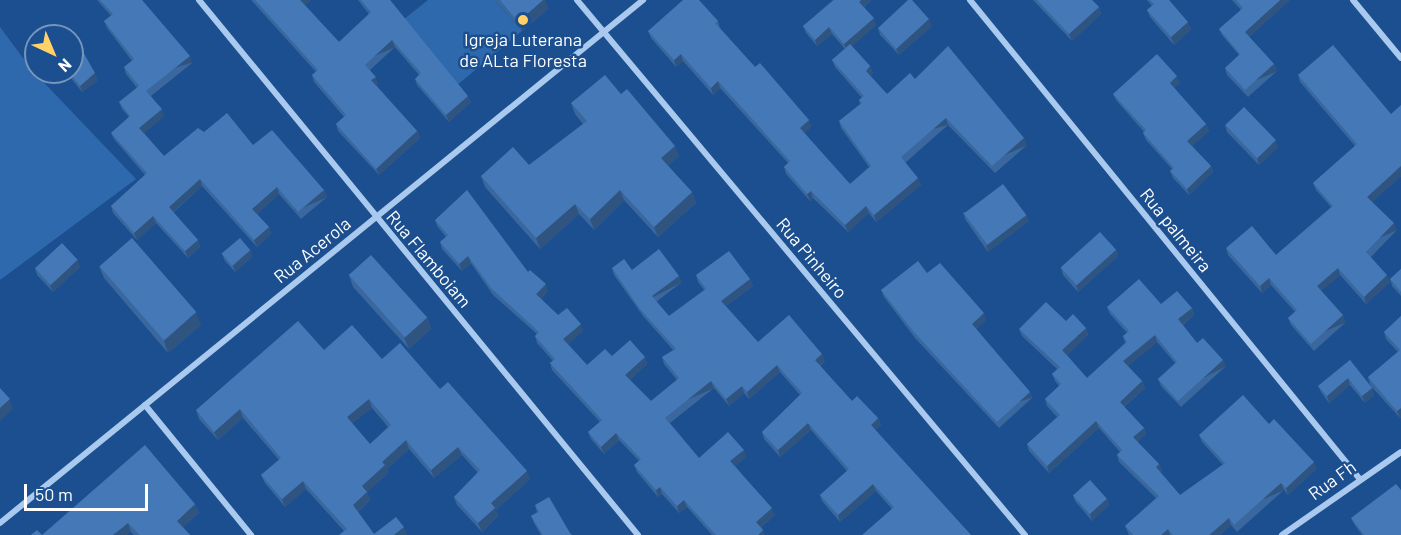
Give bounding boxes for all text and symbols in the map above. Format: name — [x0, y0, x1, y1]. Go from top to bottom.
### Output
marker: Igreja Luterana de ALta Floresta — [516, 13, 530, 27]
north arrow — [24, 24, 84, 84]
place label: Igreja Luterana de ALta Floresta — [459, 29, 587, 72]
text: N — [55, 55, 76, 76]
street label: Rua palmeira — [1136, 184, 1216, 276]
street label: Rua Flamboiam — [382, 206, 476, 312]
street label: Rua Acerola — [269, 212, 355, 288]
street label: Rua Pinheiro — [772, 213, 852, 303]
street label: Rua Fh — [1304, 456, 1360, 504]
scale bar — [27, 472, 152, 510]
text: 50 m — [35, 483, 73, 505]

